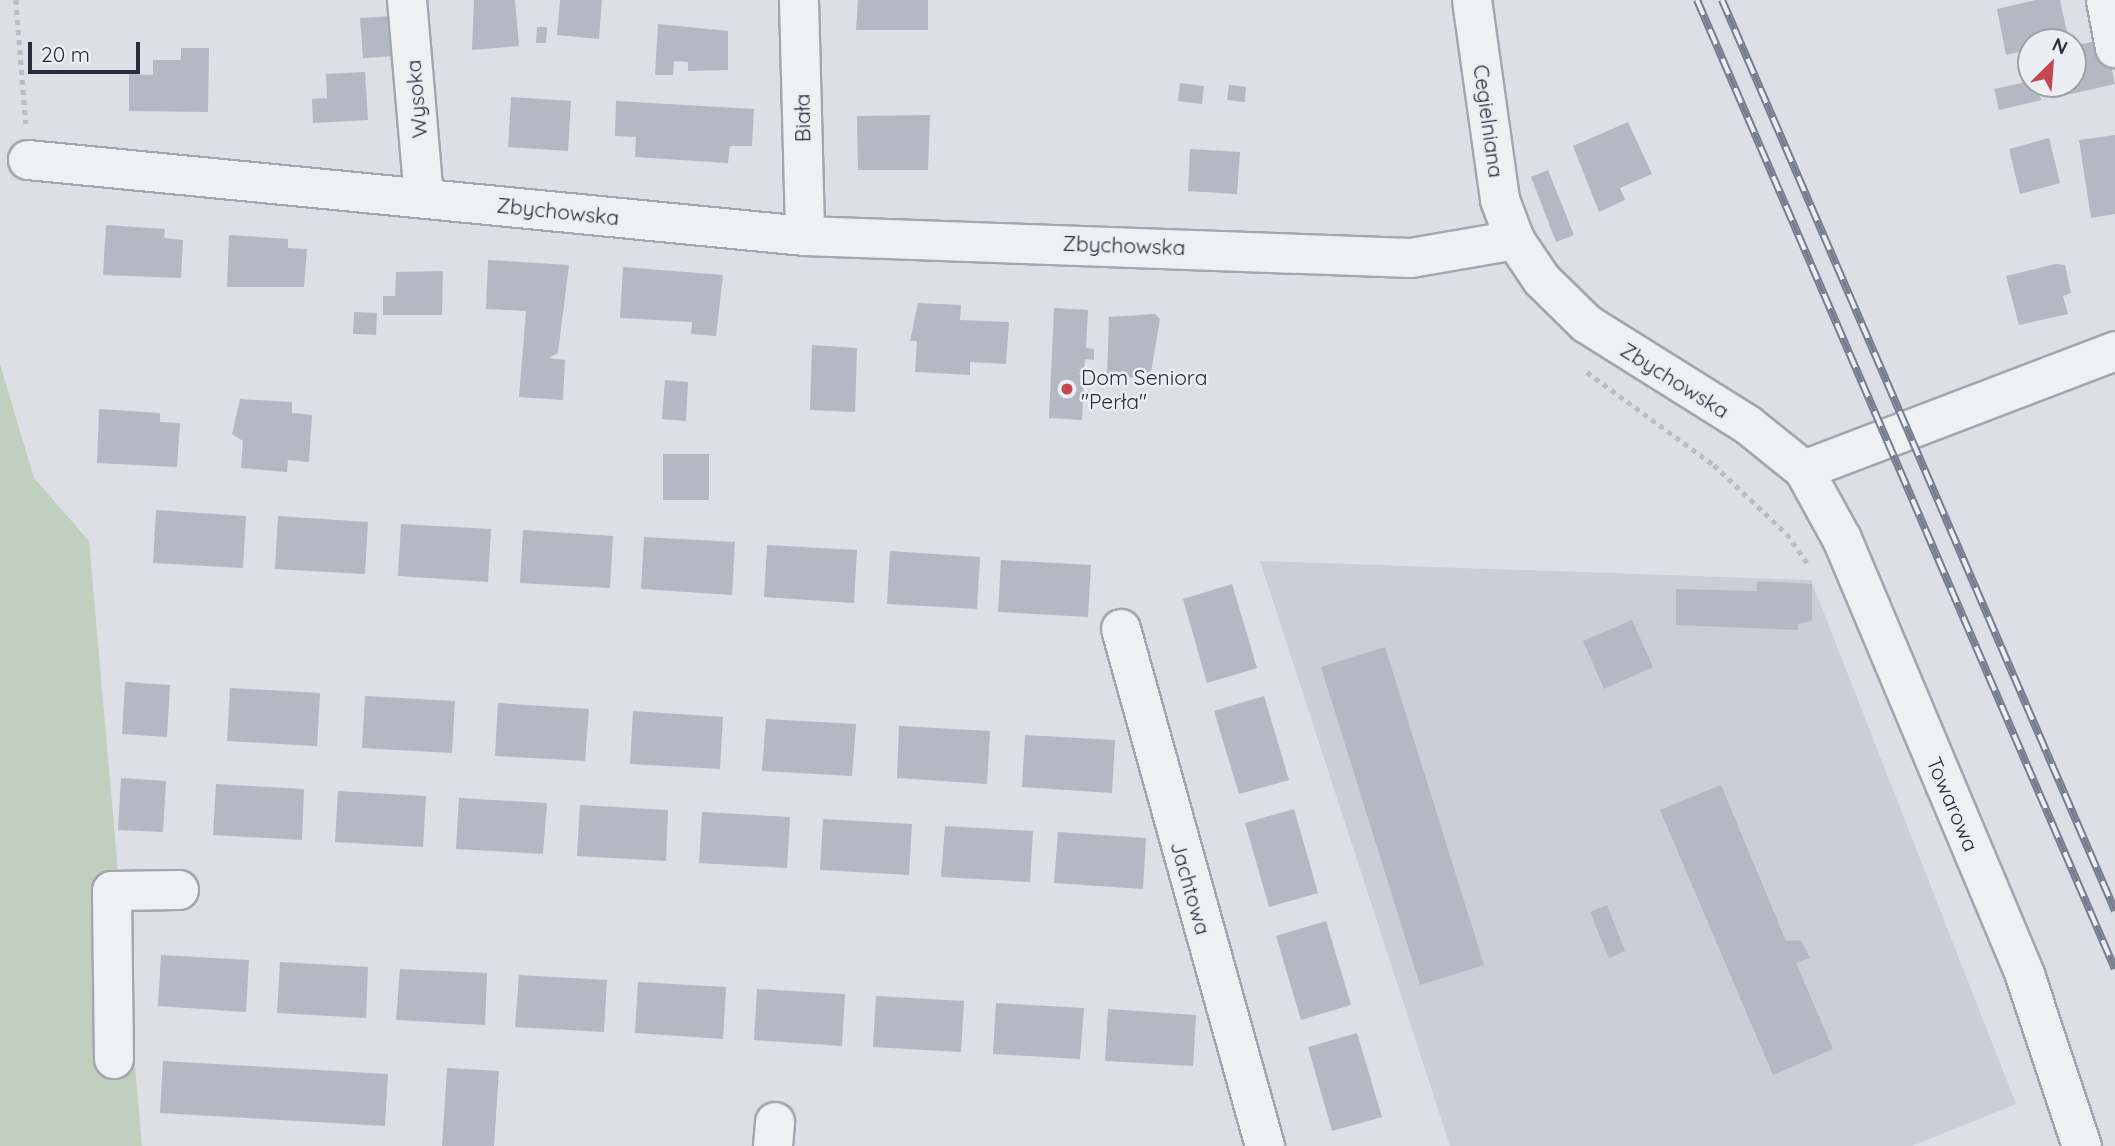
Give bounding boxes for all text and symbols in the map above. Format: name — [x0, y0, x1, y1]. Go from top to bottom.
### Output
scale bar — [32, 28, 144, 72]
north arrow — [2017, 28, 2087, 98]
text: N — [2049, 32, 2071, 60]
text: 20 m — [41, 41, 90, 67]
street label: Wysoka — [400, 59, 432, 139]
street label: Cegielniana — [1469, 63, 1509, 179]
street label: Biała — [789, 94, 815, 142]
street label: Zbychowska — [496, 192, 620, 230]
street label: Zbychowska — [1062, 230, 1186, 260]
street label: Zbychowska — [1616, 337, 1734, 423]
place label: Dom Seniora "Perła" — [1081, 364, 1207, 414]
marker: Dom Seniora "Perła" — [1059, 381, 1075, 397]
street label: Towarowa — [1922, 753, 1984, 855]
street label: Jachtowa — [1166, 838, 1216, 938]

